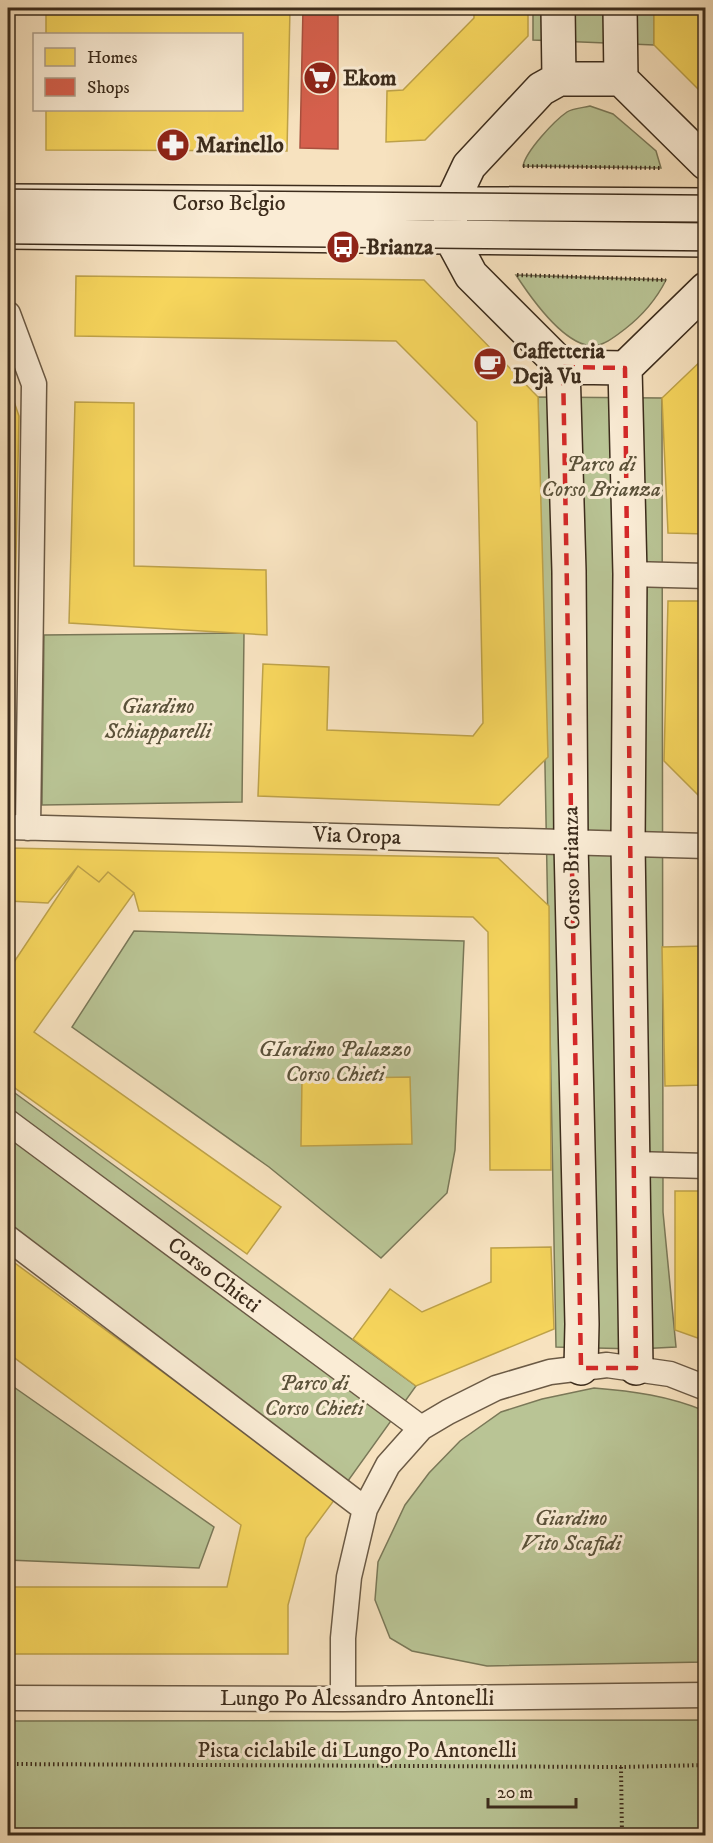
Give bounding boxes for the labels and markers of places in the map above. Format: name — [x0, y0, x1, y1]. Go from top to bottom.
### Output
supermarket icon: Ekom — [302, 60, 338, 96]
place label: Ekom — [343, 65, 397, 92]
pharmacy icon: Marinello — [155, 127, 191, 163]
place label: Marinello — [196, 132, 284, 159]
bus stop icon: Brianza — [325, 229, 361, 265]
place label: Brianza — [366, 234, 434, 261]
place label: Caffetteria Dejà Vu — [513, 338, 605, 391]
cafe icon: Caffetteria Dejà Vu — [472, 346, 508, 382]

